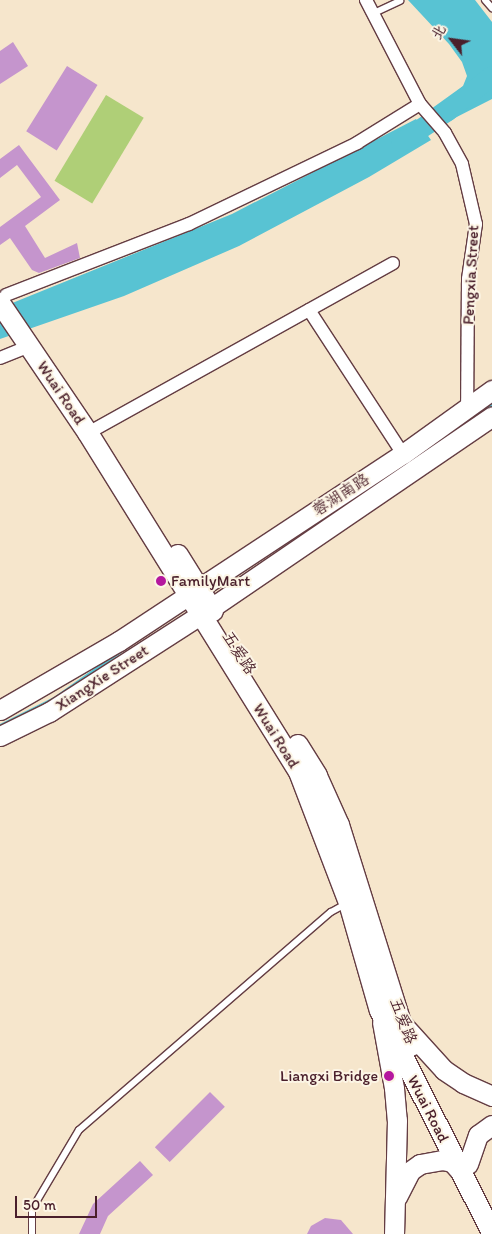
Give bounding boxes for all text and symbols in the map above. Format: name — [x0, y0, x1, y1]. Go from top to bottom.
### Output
north arrow — [427, 15, 477, 65]
text: 北 — [428, 22, 449, 43]
street label: Pengxia Street — [459, 225, 483, 325]
street label: Wuai Road — [33, 358, 89, 428]
street label: 蓉湖南路 — [309, 470, 373, 520]
place label: FamilyMart — [171, 571, 250, 591]
marker: FamilyMart — [155, 575, 167, 587]
street label: 五爱路 — [218, 628, 260, 678]
street label: XiangXie Street — [52, 641, 152, 715]
street label: Wuai Road — [249, 700, 303, 772]
street label: 五爱路 — [385, 995, 421, 1047]
place label: Liangxi Bridge — [280, 1066, 378, 1086]
marker: Liangxi Bridge — [382, 1069, 396, 1083]
street label: Wuai Road — [403, 1072, 453, 1146]
scale bar — [18, 1186, 100, 1218]
text: 50 m — [23, 1196, 56, 1214]

